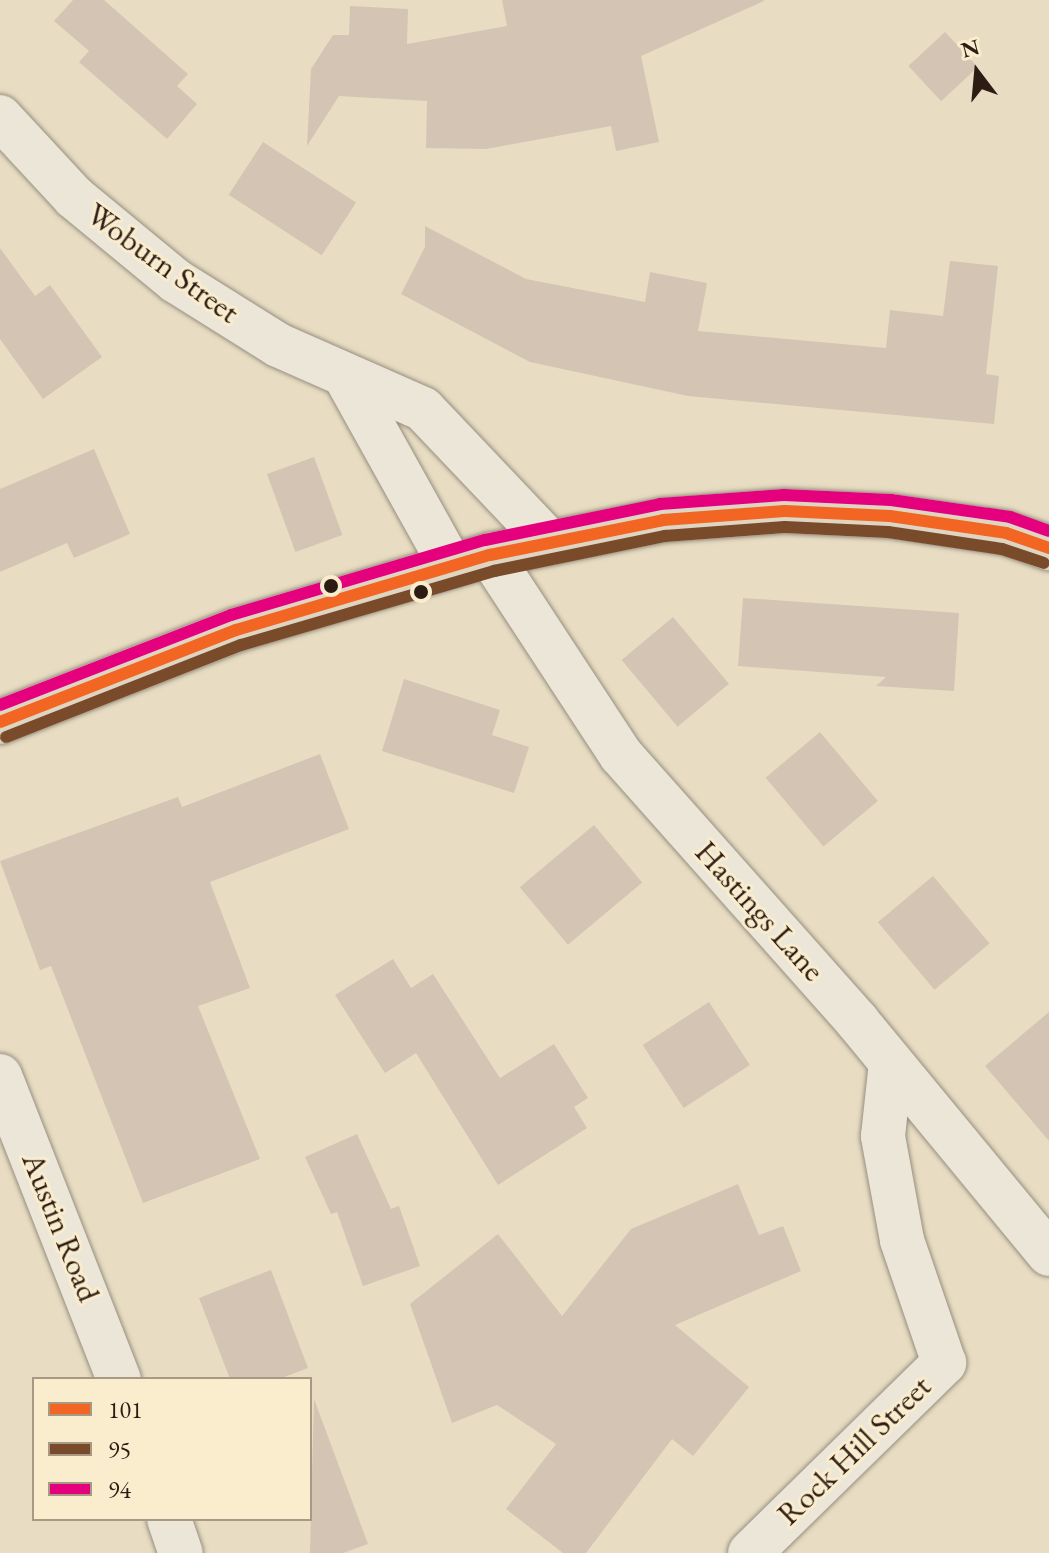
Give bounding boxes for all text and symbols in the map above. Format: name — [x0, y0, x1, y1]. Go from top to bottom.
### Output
north arrow — [937, 32, 1017, 112]
text: N — [958, 32, 983, 65]
street label: Woburn Street — [79, 195, 247, 331]
unlabelled marker — [323, 578, 339, 594]
unlabelled marker — [413, 584, 429, 600]
street label: Hastings Lane — [687, 833, 833, 989]
street label: Austin Road — [14, 1147, 108, 1307]
street label: Rock Hill Street — [769, 1367, 939, 1533]
legend — [32, 1377, 312, 1521]
text: 101 — [108, 1394, 143, 1425]
text: 95 — [108, 1434, 131, 1465]
text: 94 — [108, 1474, 131, 1505]

